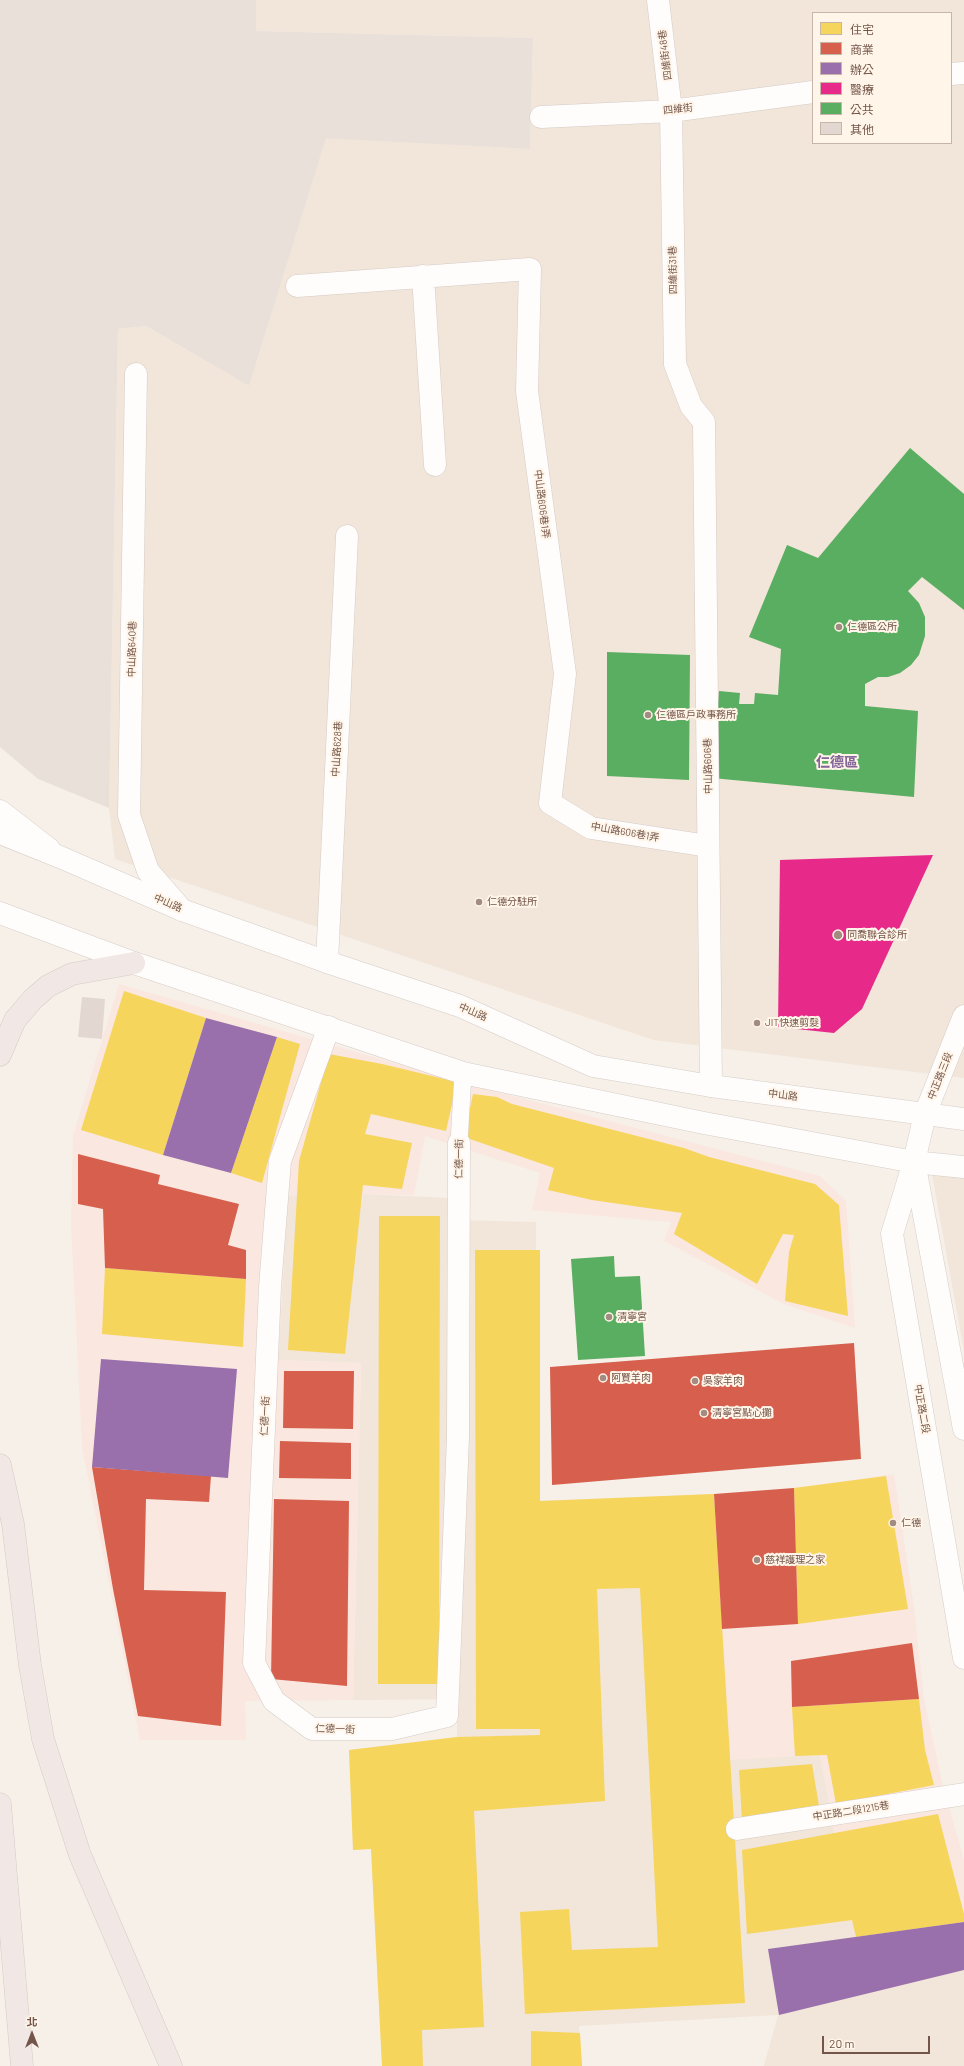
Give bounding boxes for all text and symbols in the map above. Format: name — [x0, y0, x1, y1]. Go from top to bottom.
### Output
legend — [812, 12, 952, 144]
text: 住宅 — [850, 22, 874, 36]
street label: 四維街48巷 — [656, 29, 674, 81]
text: 商業 — [850, 42, 874, 56]
text: 辦公 — [850, 62, 874, 76]
text: 醫療 — [850, 82, 874, 96]
street label: 四維街 — [662, 101, 694, 117]
text: 公共 — [850, 102, 874, 116]
text: 其他 — [850, 122, 874, 136]
street label: 四維街31巷 — [667, 246, 679, 294]
street label: 中山路606巷1弄 — [532, 469, 552, 539]
street label: 中山路640巷 — [126, 621, 138, 677]
place label: 仁德區公所 — [847, 621, 897, 633]
marker: 仁德區公所 — [834, 622, 844, 632]
place label: 仁德區戶政事務所 — [656, 709, 736, 721]
marker: 仁德區戶政事務所 — [643, 710, 653, 720]
street label: 中山路628巷 — [330, 721, 344, 777]
street label: 中山路606巷 — [702, 738, 714, 794]
district label: 仁德區 — [816, 754, 858, 770]
street label: 中山路606巷1弄 — [590, 820, 660, 844]
street label: 中山路 — [152, 892, 184, 914]
place label: 仁德分駐所 — [487, 896, 537, 908]
marker: 仁德分駐所 — [474, 897, 484, 907]
marker: 同喬聯合診所 — [832, 929, 844, 941]
place label: 同喬聯合診所 — [847, 929, 907, 941]
street label: 中山路 — [457, 1001, 489, 1023]
place label: JIT快速剪髮 — [765, 1017, 819, 1029]
marker: JIT快速剪髮 — [752, 1018, 762, 1028]
street label: 中正路三段 — [925, 1051, 955, 1101]
street label: 中山路 — [767, 1087, 799, 1103]
street label: 仁德一街 — [453, 1139, 465, 1179]
place label: 清寧宮 — [617, 1311, 647, 1323]
marker: 清寧宮 — [604, 1312, 614, 1322]
place label: 阿賢羊肉 — [611, 1372, 651, 1384]
marker: 阿賢羊肉 — [598, 1373, 608, 1383]
place label: 吳家羊肉 — [703, 1375, 743, 1387]
marker: 吳家羊肉 — [690, 1376, 700, 1386]
street label: 中正路二段 — [912, 1383, 932, 1435]
street label: 仁德一街 — [258, 1396, 272, 1436]
place label: 清寧宮點心攤 — [712, 1407, 772, 1419]
marker: 清寧宮點心攤 — [699, 1408, 709, 1418]
place label: 仁德 — [901, 1517, 921, 1529]
marker: 仁德 — [888, 1518, 898, 1528]
place label: 慈祥護理之家 — [765, 1554, 825, 1566]
marker: 慈祥護理之家 — [752, 1555, 762, 1565]
street label: 仁德一街 — [315, 1722, 355, 1736]
street label: 中正路二段1215巷 — [812, 1799, 890, 1823]
north arrow — [12, 2014, 52, 2054]
text: 北 — [27, 2015, 38, 2028]
scale bar — [824, 2028, 932, 2054]
text: 20 m — [829, 2036, 855, 2050]

